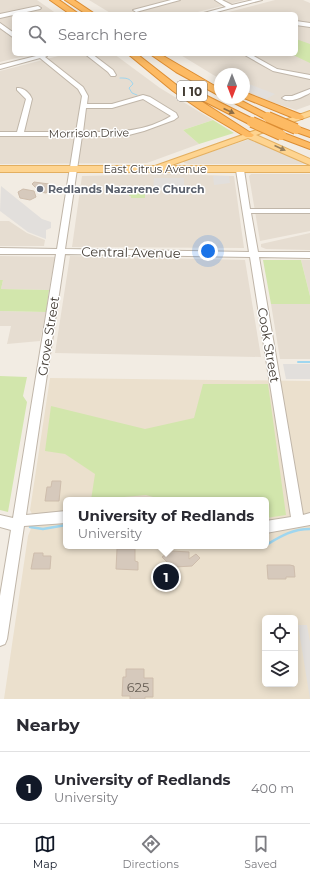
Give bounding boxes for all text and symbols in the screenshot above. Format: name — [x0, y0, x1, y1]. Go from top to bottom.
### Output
search box — [12, 12, 298, 56]
icon: search — [26, 23, 48, 45]
text: Search here — [58, 25, 147, 44]
north arrow — [214, 68, 250, 104]
road number: I 10 — [177, 81, 207, 101]
one-way arrow — [223, 108, 235, 114]
street label: Morrison Drive — [49, 125, 130, 141]
one-way arrow — [274, 145, 285, 151]
street label: East Citrus Avenue — [103, 162, 207, 176]
place label: Redlands Nazarene Church — [48, 182, 205, 196]
marker: Redlands Nazarene Church — [35, 184, 45, 194]
your location — [198, 241, 218, 261]
street label: Central Avenue — [81, 243, 181, 261]
street label: Grove Street — [34, 295, 62, 377]
street label: Cook Street — [255, 306, 283, 384]
popup — [63, 497, 269, 549]
text: University of Redlands — [78, 506, 254, 525]
text: University — [78, 525, 142, 541]
pin: 1 — [153, 562, 179, 592]
map controls — [262, 615, 298, 687]
button: locate — [262, 615, 298, 651]
button: layers — [262, 651, 298, 687]
house number: 625 — [127, 679, 149, 695]
text: Nearby — [16, 715, 80, 735]
text: University of Redlands — [54, 770, 231, 789]
text: 1 — [26, 780, 32, 796]
text: 400 m — [251, 780, 294, 796]
text: University — [54, 789, 118, 805]
tab: Map — [33, 833, 57, 871]
tab: Directions — [123, 833, 179, 871]
tab: Saved — [244, 833, 277, 871]

